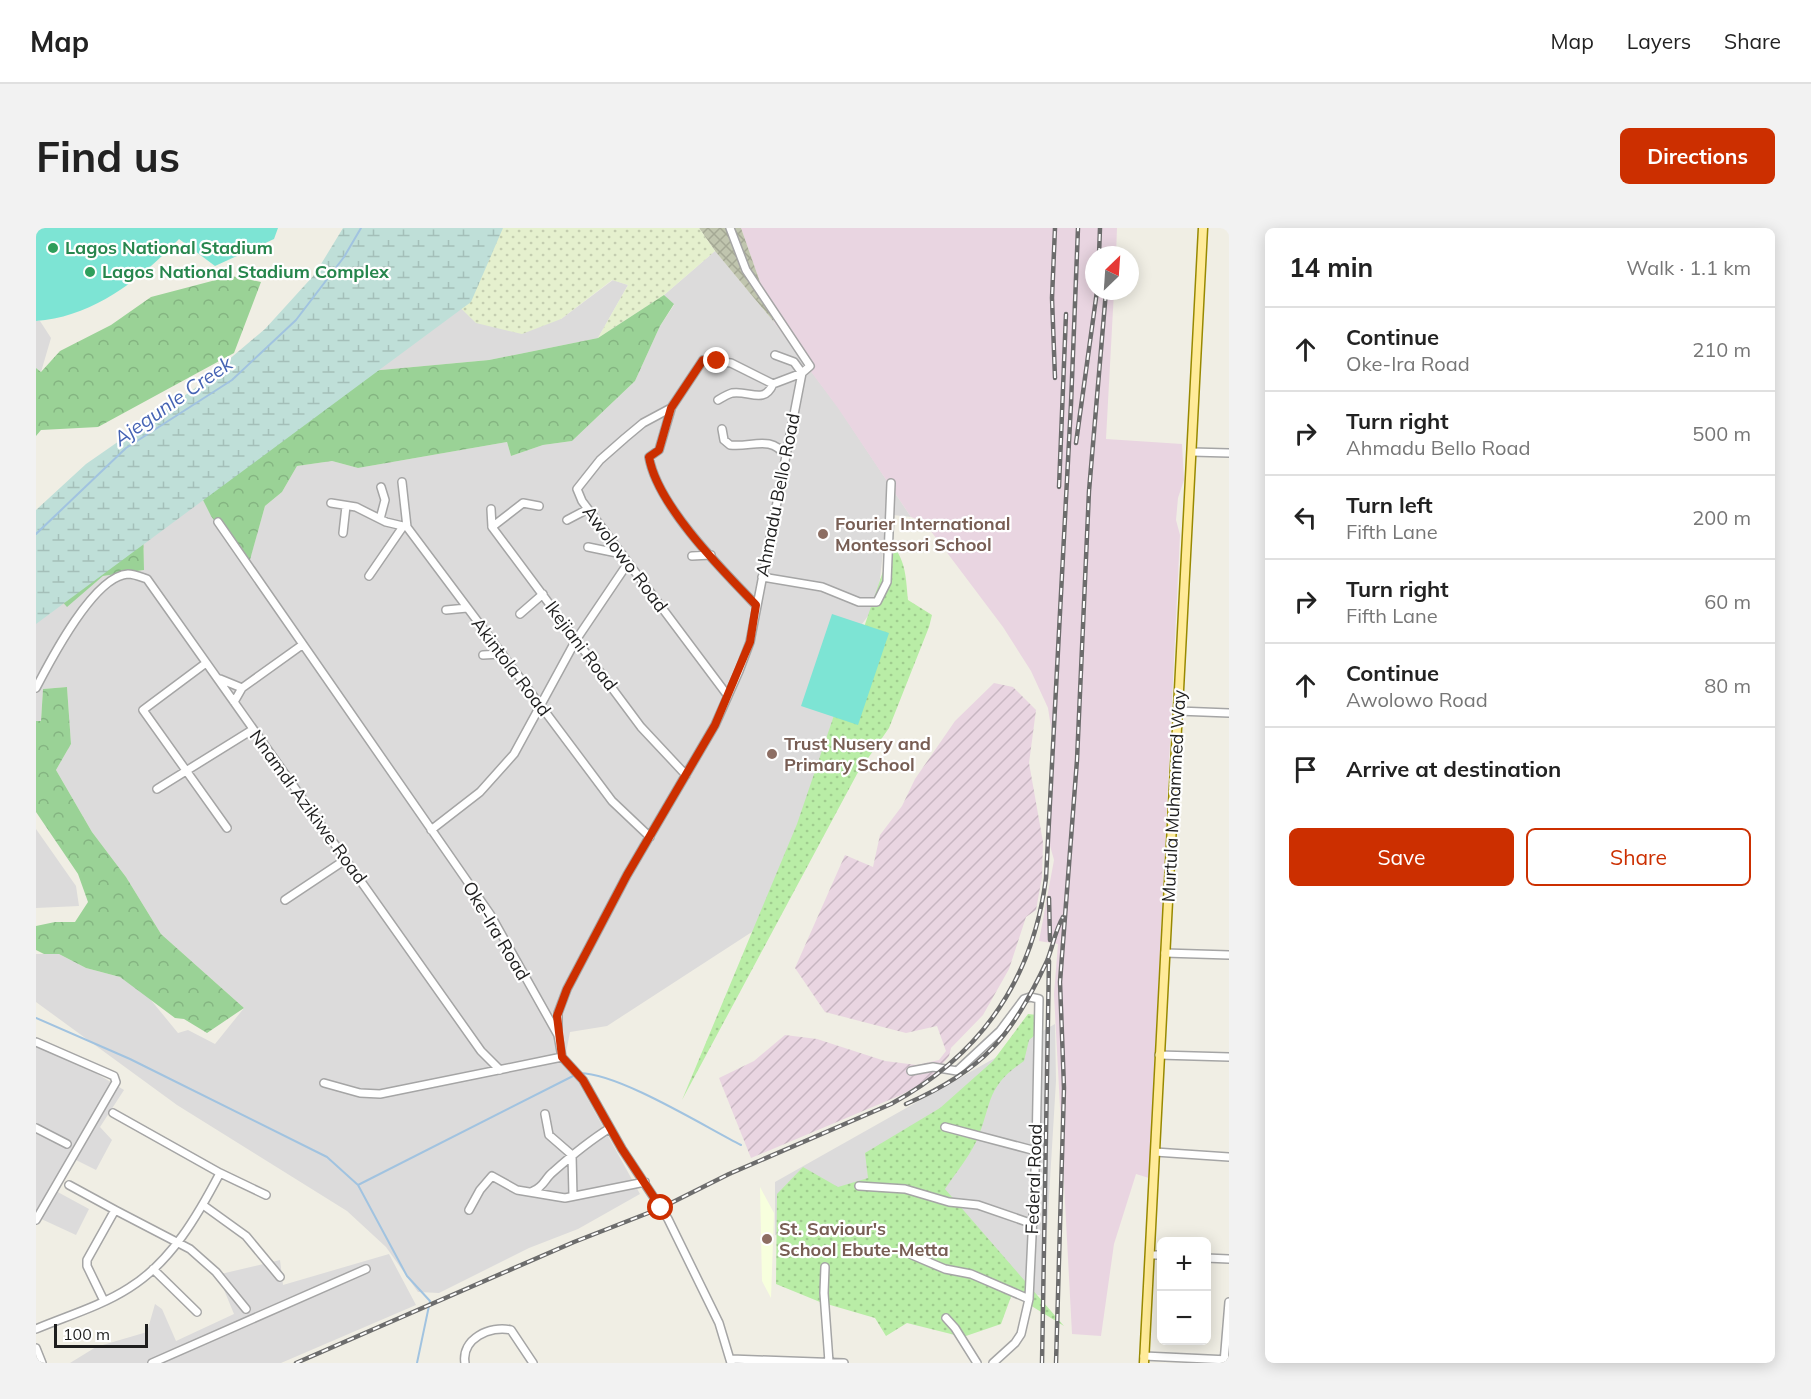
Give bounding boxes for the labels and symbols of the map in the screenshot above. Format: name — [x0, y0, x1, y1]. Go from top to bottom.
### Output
place label: Lagos National Stadium — [65, 236, 273, 259]
marker: Lagos National Stadium — [46, 241, 60, 255]
north arrow — [1085, 246, 1139, 300]
place label: Lagos National Stadium Complex — [102, 260, 390, 283]
marker: Lagos National Stadium Complex — [83, 265, 97, 279]
route end — [703, 347, 729, 373]
water label: Ajegunle Creek — [108, 350, 238, 451]
street label: Ahmadu Bello Road — [750, 411, 805, 579]
street label: Awolowo Road — [578, 501, 673, 617]
place label: Fourier International Montessori School — [835, 512, 1011, 556]
marker: Fourier International Montessori School — [816, 527, 830, 541]
street label: Ikejiani Road — [540, 596, 623, 695]
street label: Akintola Road — [467, 613, 556, 721]
street label: Murtula Muhammed Way — [1156, 689, 1191, 903]
street label: Nnamdi Azikiwe Road — [245, 725, 372, 888]
place label: Trust Nusery and Primary School — [784, 732, 931, 776]
marker: Trust Nusery and Primary School — [765, 747, 779, 761]
street label: Oke-Ira Road — [458, 877, 535, 984]
street label: Federal Road — [1020, 1123, 1047, 1235]
route start — [647, 1194, 673, 1220]
place label: St. Saviour's School Ebute-Metta — [779, 1217, 949, 1261]
marker: St. Saviour's School Ebute-Metta — [760, 1232, 774, 1246]
scale bar — [54, 1321, 148, 1348]

